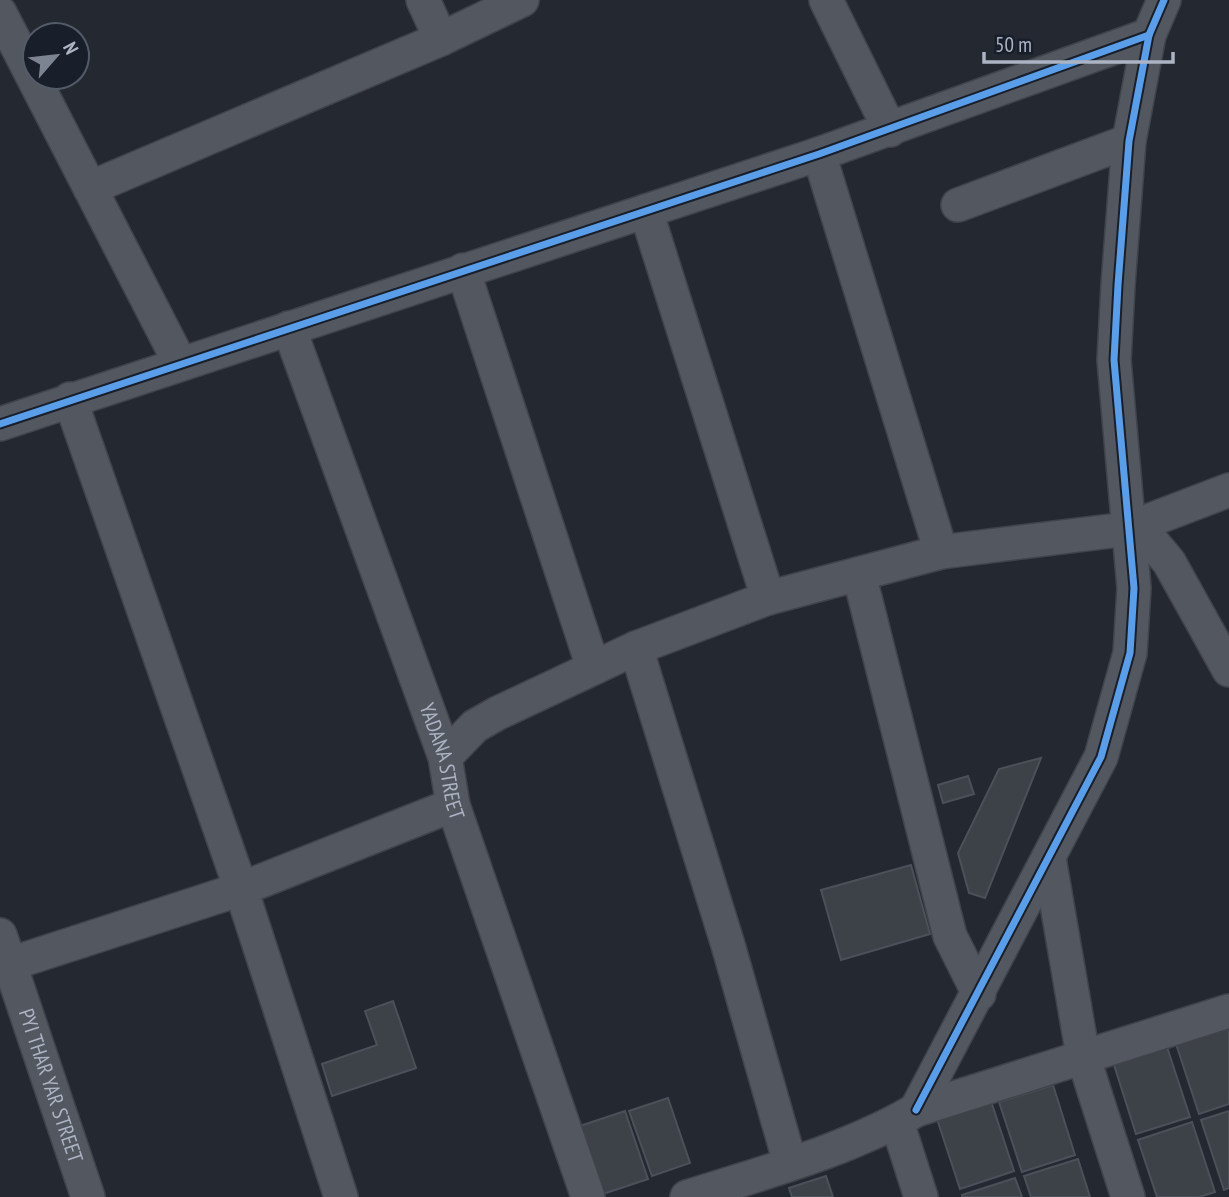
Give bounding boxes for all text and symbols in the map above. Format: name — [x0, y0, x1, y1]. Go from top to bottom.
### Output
north arrow — [21, 21, 91, 91]
scale bar — [984, 21, 1173, 65]
text: 50 m — [995, 31, 1032, 58]
text: N — [58, 38, 84, 58]
street label: YADANA STREET — [414, 699, 471, 824]
street label: PYI THAR YAR STREET — [13, 1005, 90, 1167]

